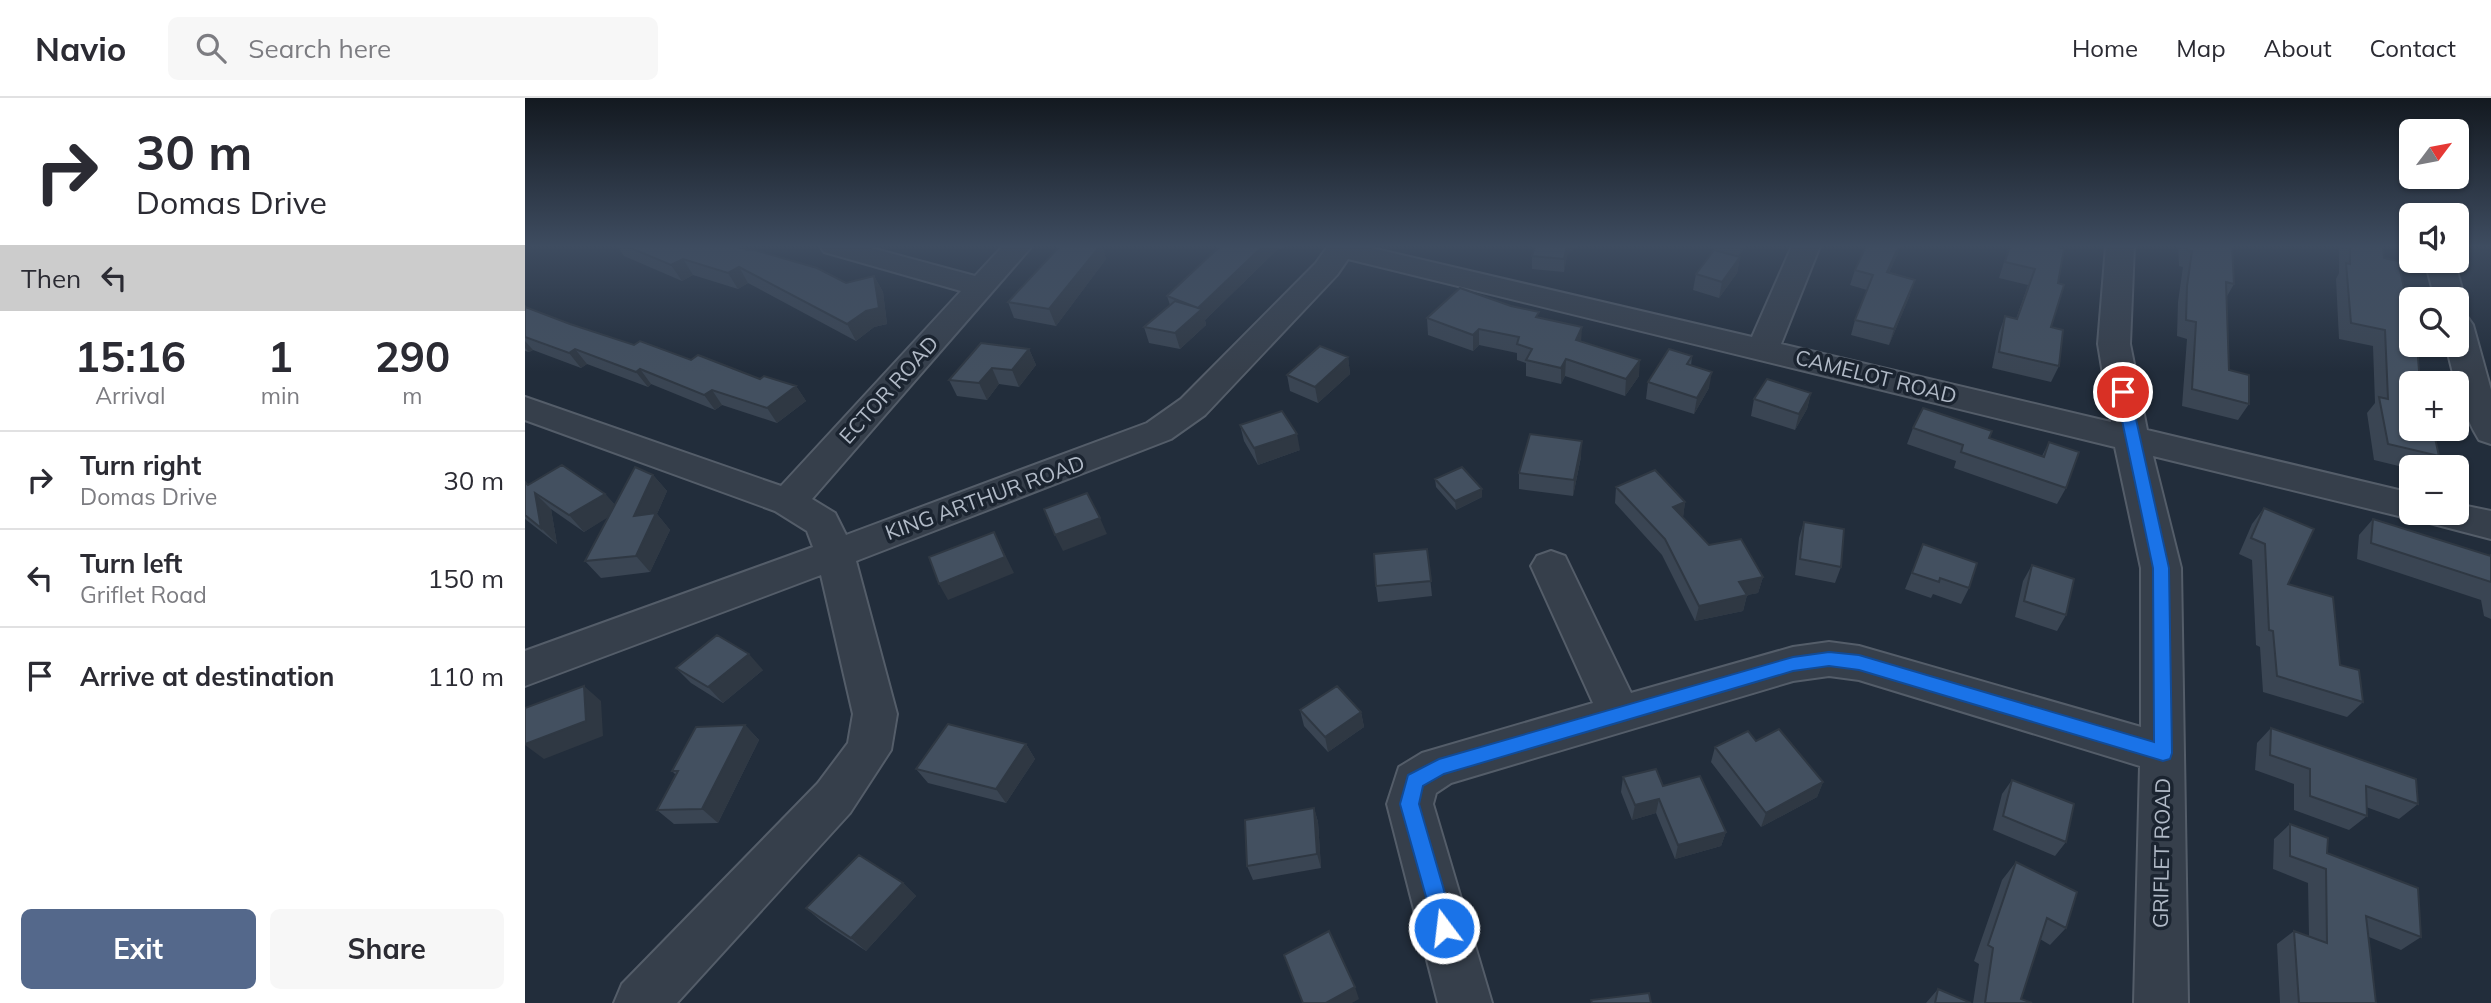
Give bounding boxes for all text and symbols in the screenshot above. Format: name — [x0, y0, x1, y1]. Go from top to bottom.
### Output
search box — [168, 17, 658, 80]
text: Navio — [35, 28, 126, 69]
icon: search — [192, 29, 230, 67]
text: Search here — [248, 32, 391, 65]
text: Home — [2072, 33, 2138, 63]
text: Map — [2176, 33, 2226, 63]
text: About — [2264, 33, 2332, 63]
text: Contact — [2370, 33, 2456, 63]
north arrow — [2399, 119, 2469, 189]
map controls — [2399, 119, 2469, 525]
text: 30 m — [136, 121, 252, 182]
icon: right — [21, 126, 112, 217]
text: Domas Drive — [136, 182, 327, 222]
button: sound — [2399, 203, 2469, 273]
icon: left — [95, 259, 133, 297]
text: Then — [21, 262, 81, 295]
button: search — [2399, 287, 2469, 357]
text: 15:16 — [75, 330, 186, 383]
text: 1 — [268, 330, 293, 383]
text: 290 — [375, 330, 450, 383]
street label: ECTOR ROAD — [833, 330, 943, 449]
street label: CAMELOT ROAD — [1793, 343, 1960, 409]
pin — [2093, 362, 2153, 422]
button: + — [2399, 371, 2469, 441]
icon: arrive — [2104, 373, 2142, 411]
text: Arrival — [95, 381, 166, 410]
text: min — [261, 381, 300, 410]
text: m — [402, 381, 423, 410]
text: Turn right — [80, 449, 201, 482]
street label: KING ARTHUR ROAD — [881, 449, 1088, 545]
button: − — [2399, 455, 2469, 525]
icon: right — [21, 461, 59, 499]
text: 30 m — [443, 464, 504, 497]
text: Domas Drive — [80, 482, 217, 511]
text: Turn left — [80, 547, 182, 580]
icon: left — [21, 559, 59, 597]
text: 150 m — [428, 562, 504, 595]
text: Griflet Road — [80, 580, 207, 609]
icon: arrive — [21, 657, 59, 695]
text: Arrive at destination — [80, 660, 335, 693]
text: 110 m — [428, 660, 504, 693]
street label: GRIFLET ROAD — [2147, 778, 2175, 928]
position arrow — [1407, 891, 1481, 965]
button: Exit — [21, 909, 256, 989]
button: Share — [270, 909, 504, 989]

